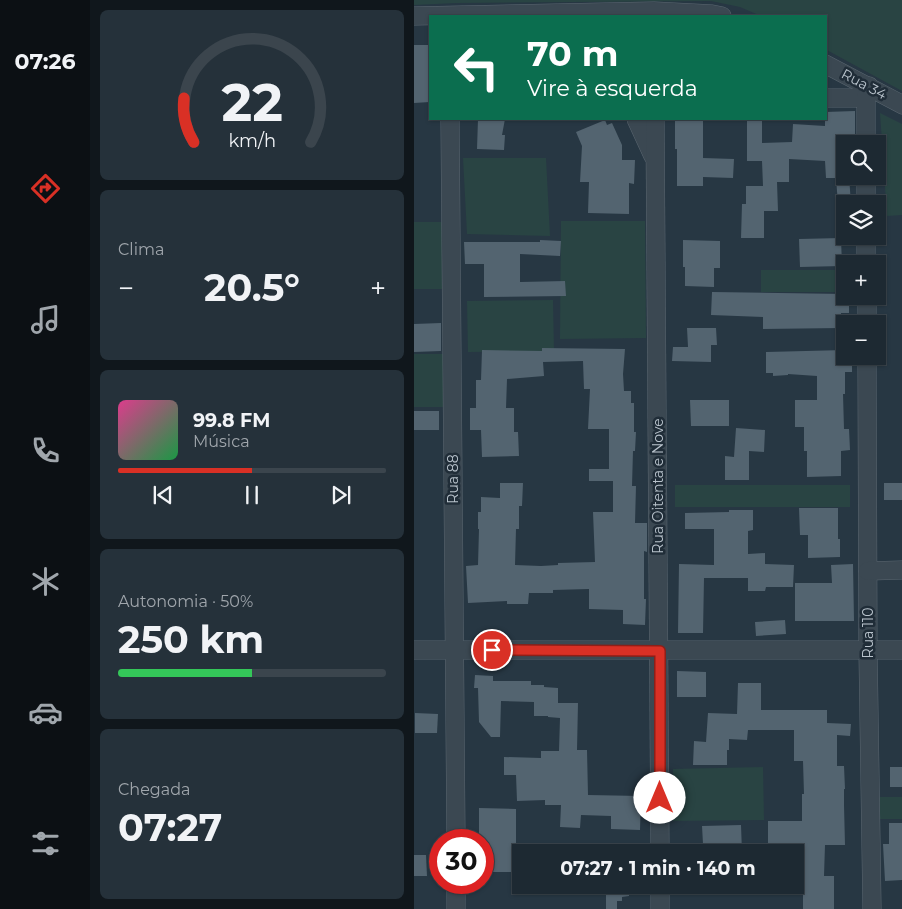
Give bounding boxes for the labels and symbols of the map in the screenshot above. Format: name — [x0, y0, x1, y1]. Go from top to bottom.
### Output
street label: Rua 34 — [838, 65, 890, 104]
street label: Rua Oitenta e Nove — [649, 418, 667, 554]
street label: Rua 88 — [444, 454, 462, 504]
street label: Rua 110 — [859, 608, 877, 658]
pin — [471, 629, 513, 671]
position arrow — [633, 771, 685, 823]
speed limit sign: 30 — [429, 829, 494, 894]

